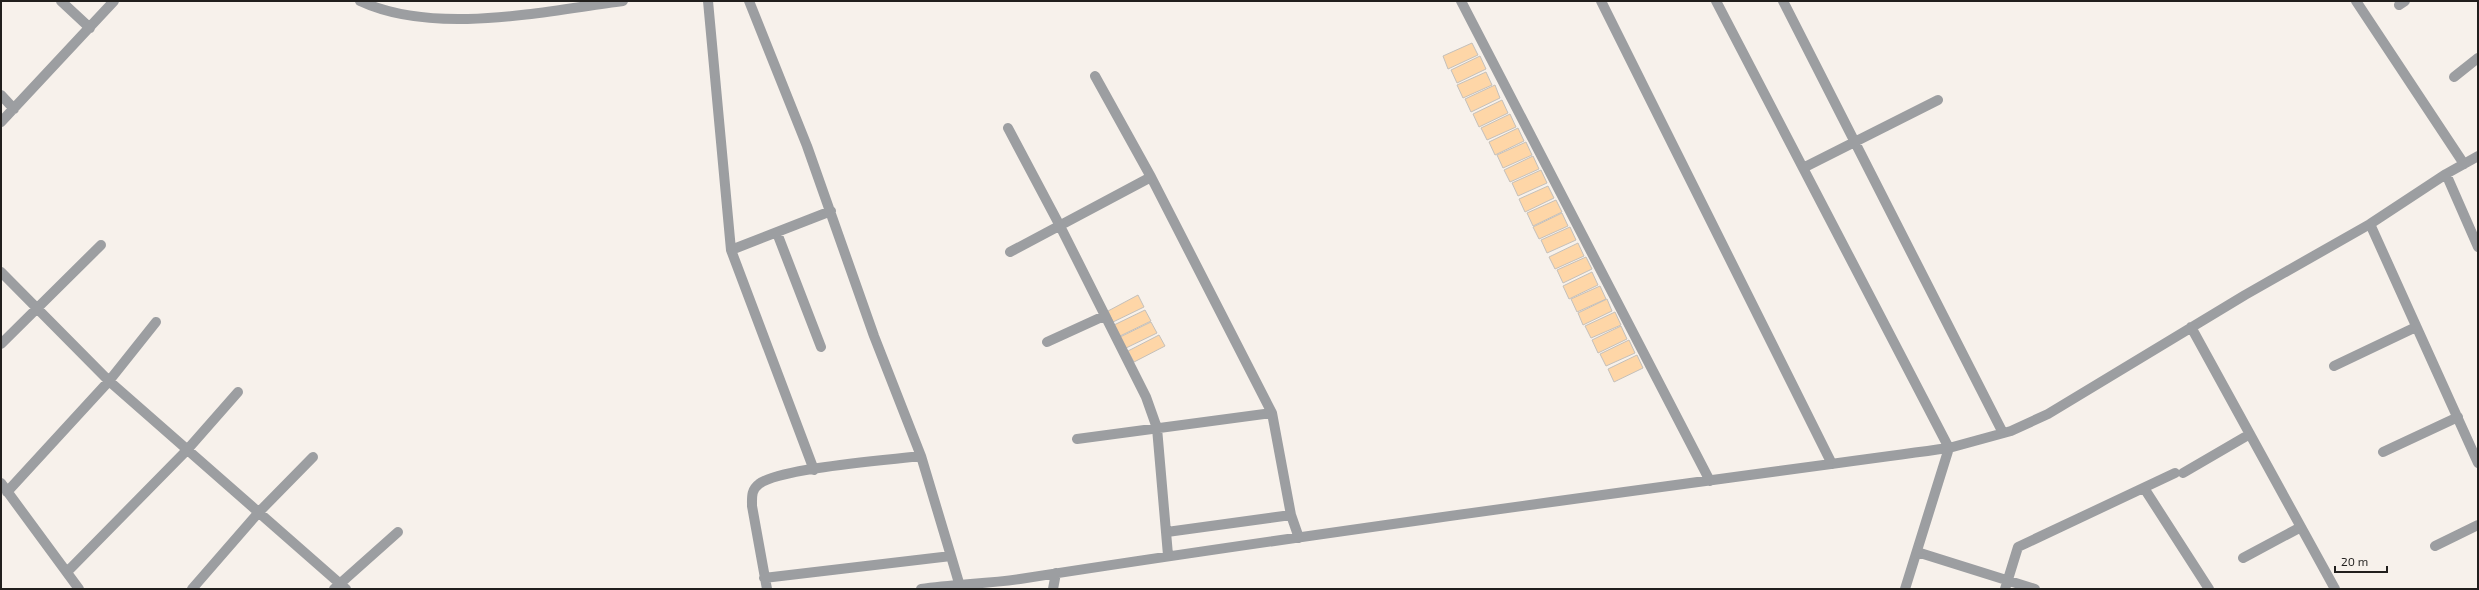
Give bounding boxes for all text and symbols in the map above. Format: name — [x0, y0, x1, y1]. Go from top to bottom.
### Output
scale bar — [2335, 548, 2387, 574]
text: 20 m — [2341, 554, 2368, 568]

